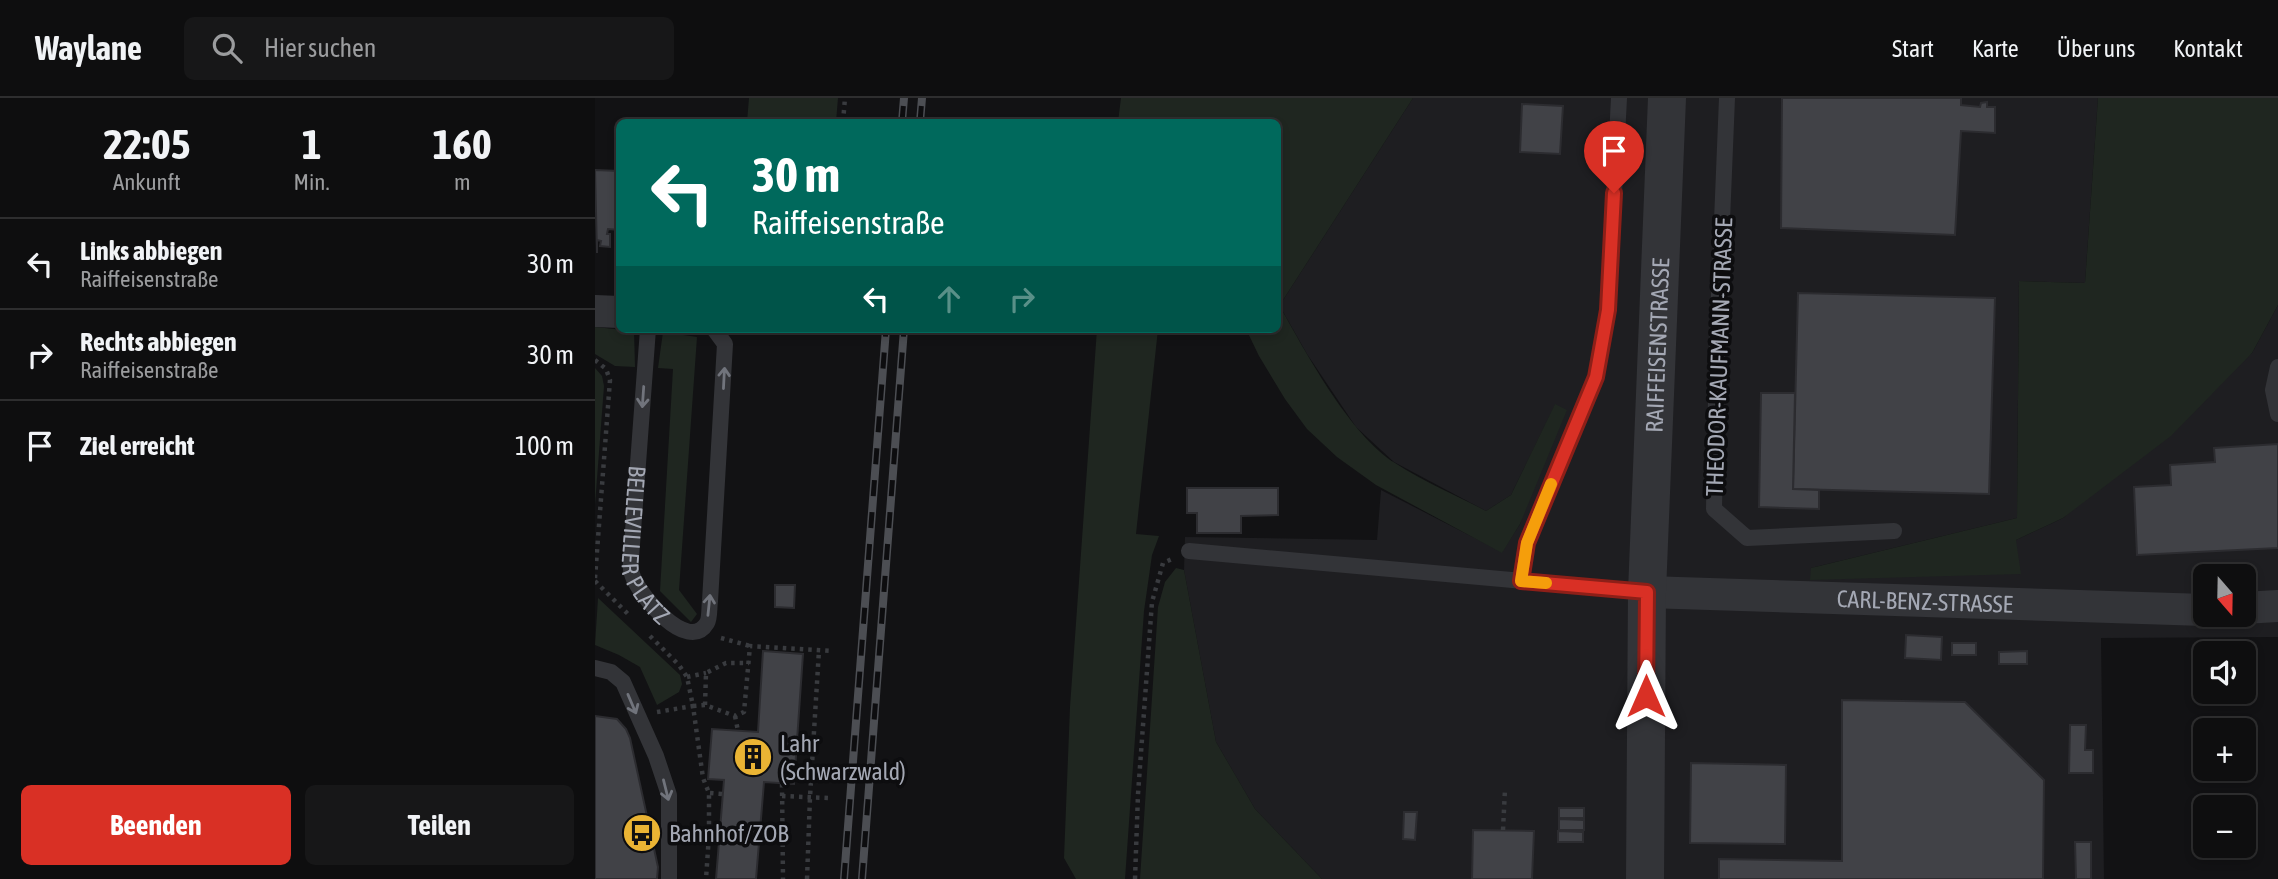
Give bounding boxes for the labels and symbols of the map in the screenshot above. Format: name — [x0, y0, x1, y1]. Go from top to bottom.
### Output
pin — [1584, 121, 1644, 193]
street label: THEODOR-KAUFMANN-STRASSE — [1701, 217, 1737, 497]
street label: RAIFFEISENSTRASSE — [1640, 257, 1674, 433]
one-way arrow — [718, 367, 731, 390]
one-way arrow — [636, 385, 649, 408]
street label: BELLEVILLER PLATZ — [617, 465, 675, 629]
north arrow — [2193, 564, 2256, 626]
street label: CARL-BENZ-STRASSE — [1836, 585, 2013, 617]
one-way arrow — [703, 594, 716, 617]
position arrow — [1609, 659, 1683, 733]
one-way arrow — [626, 693, 639, 715]
place label: Lahr (Schwarzwald) — [780, 730, 906, 785]
building icon: Lahr (Schwarzwald) — [732, 736, 774, 778]
one-way arrow — [660, 778, 673, 801]
bus stop icon: Bahnhof/ZOB — [621, 812, 663, 854]
place label: Bahnhof/ZOB — [669, 820, 789, 847]

